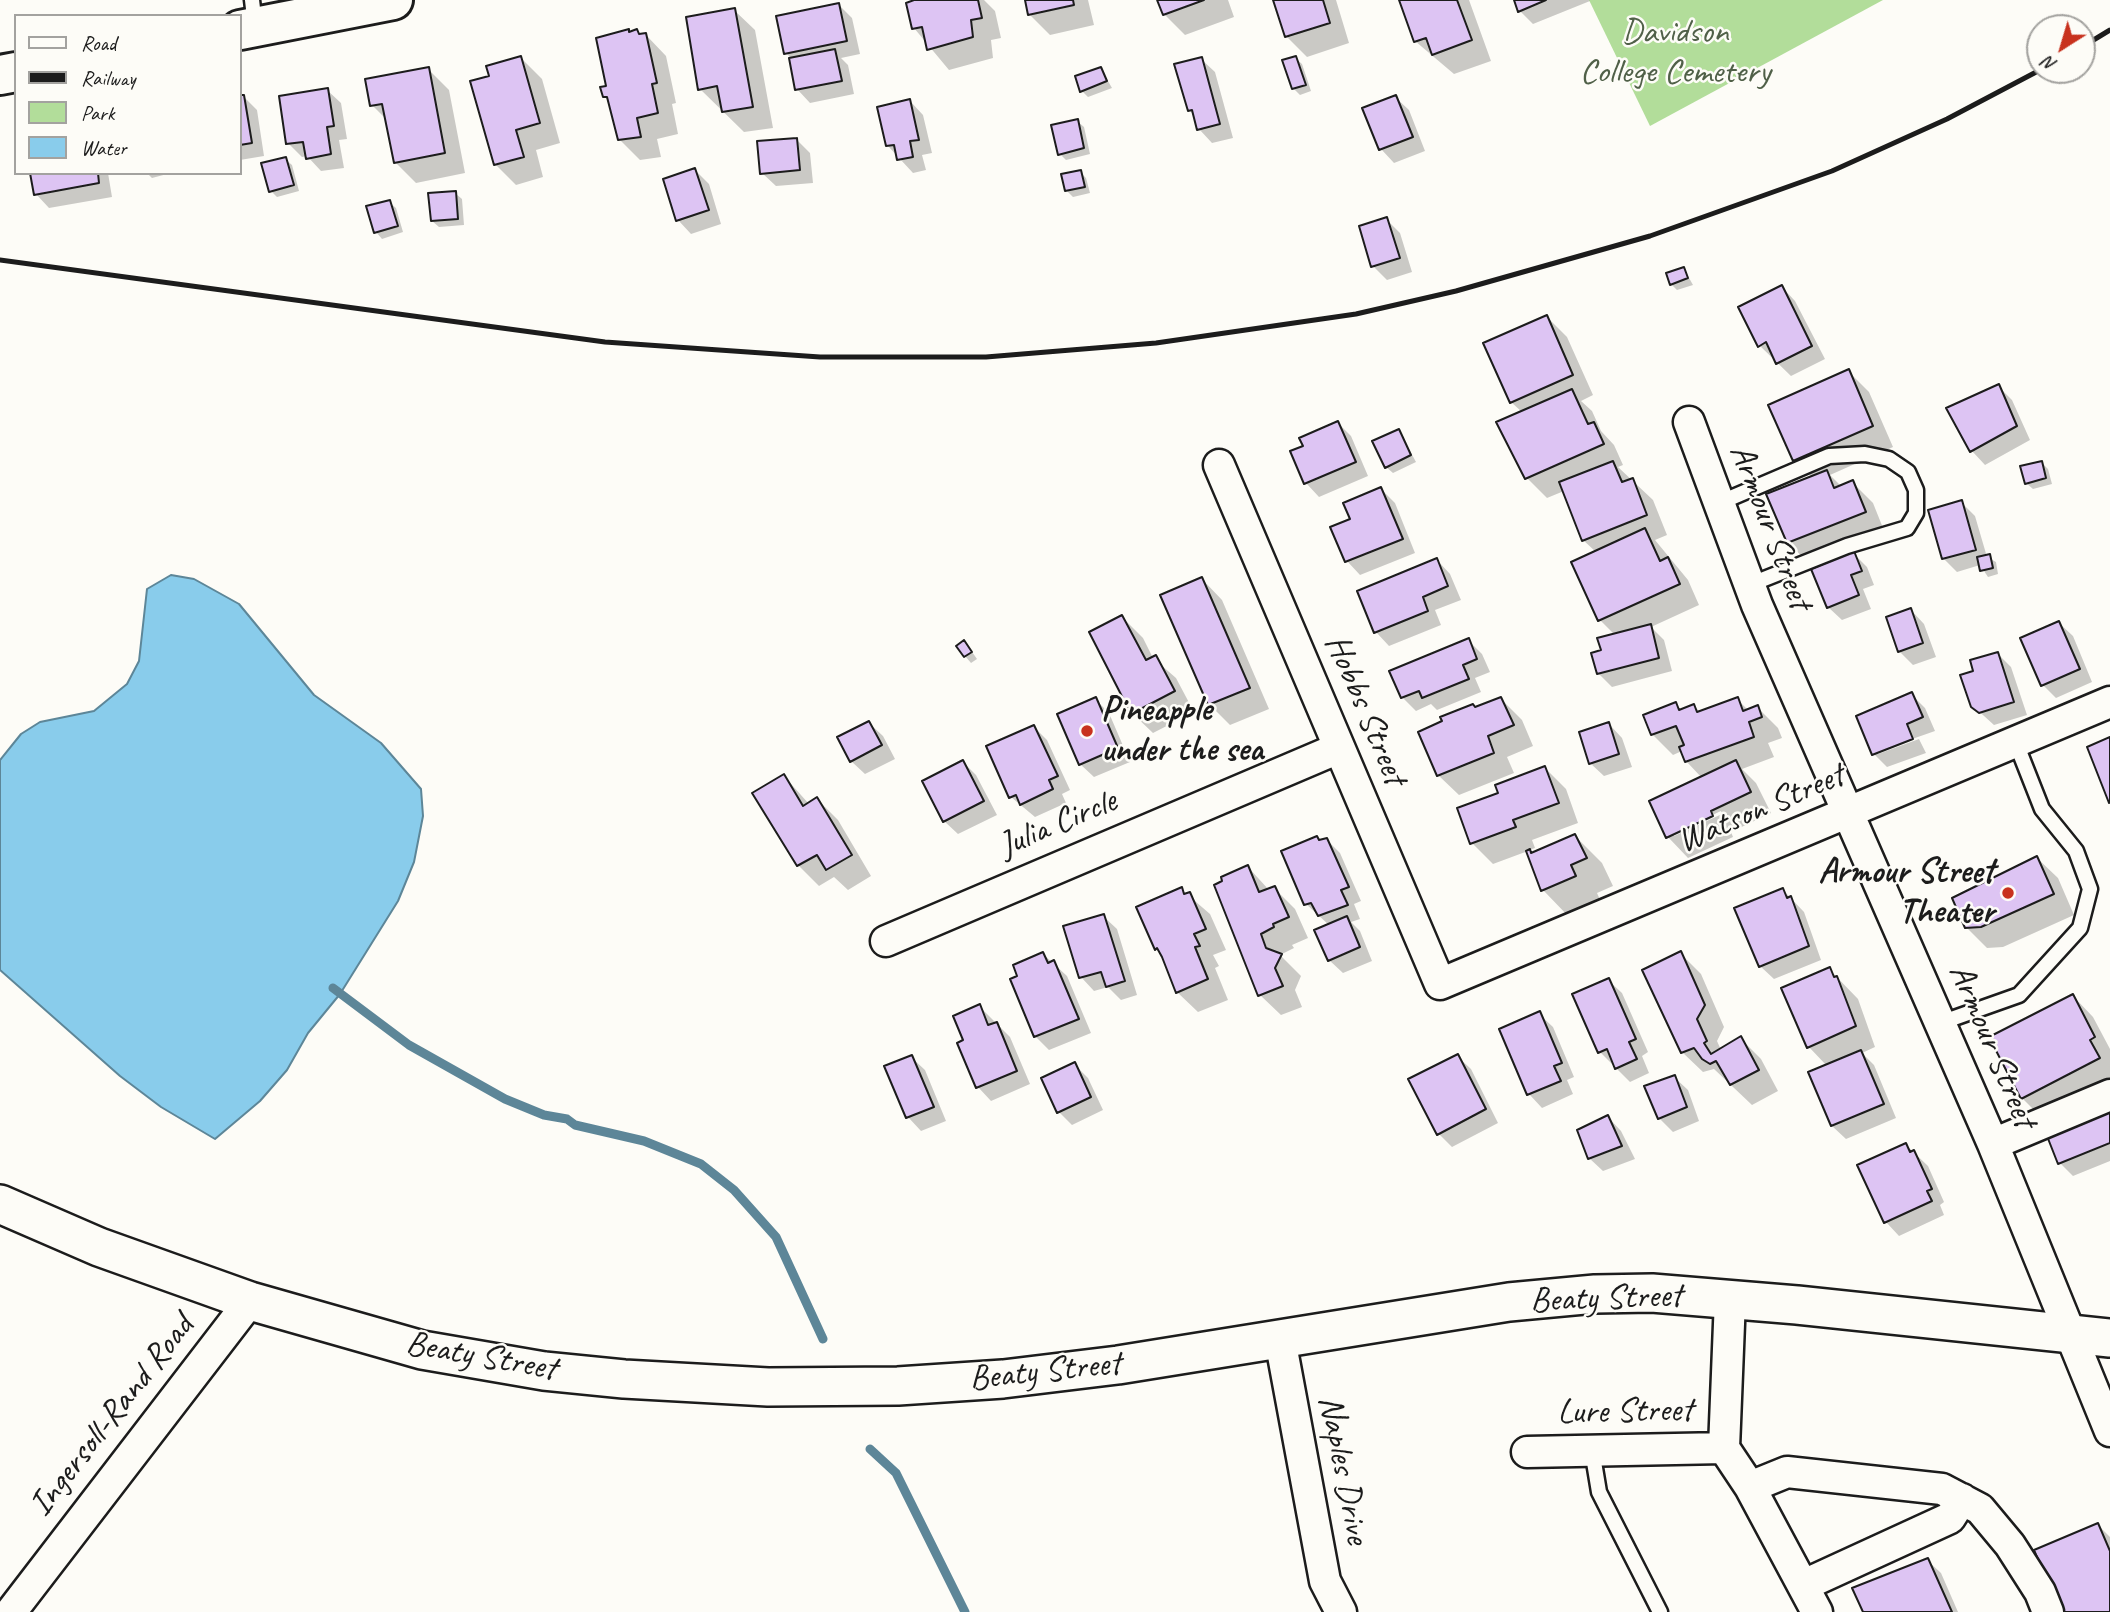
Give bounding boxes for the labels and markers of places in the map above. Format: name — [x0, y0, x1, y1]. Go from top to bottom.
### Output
place label: Pineapple under the sea — [1101, 690, 1263, 772]
marker: Pineapple under the sea — [1079, 723, 1095, 739]
place label: Armour Street Theater — [1819, 852, 1994, 934]
marker: Armour Street Theater — [2000, 885, 2016, 901]

